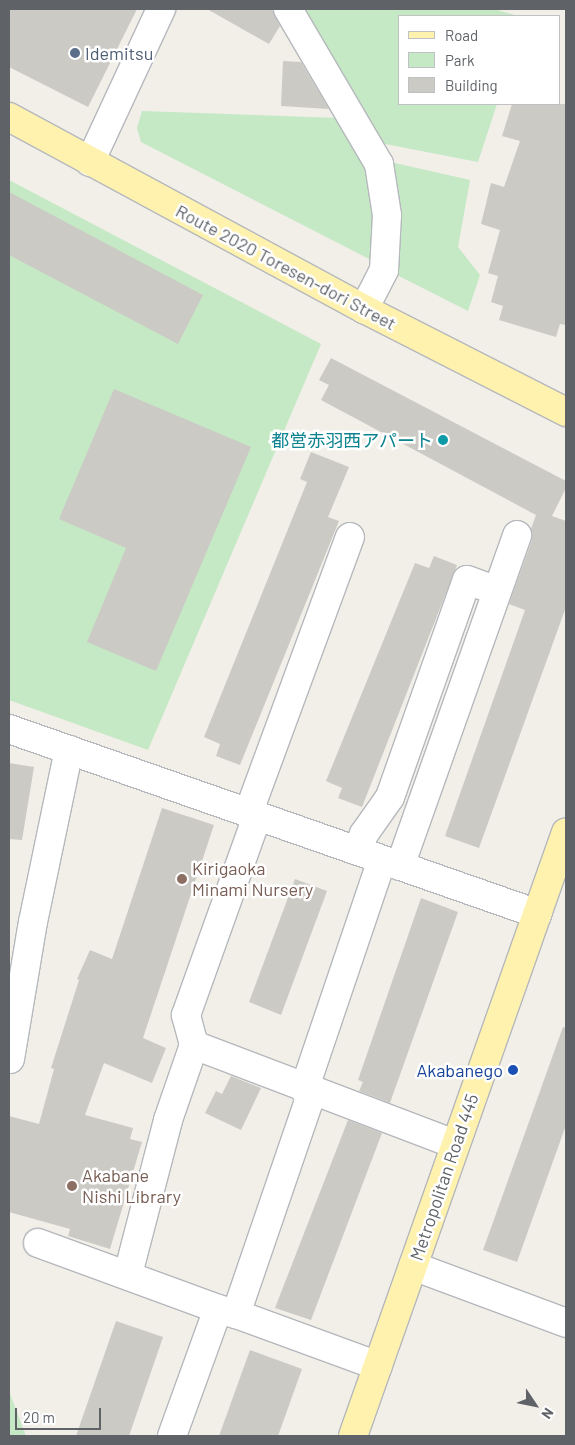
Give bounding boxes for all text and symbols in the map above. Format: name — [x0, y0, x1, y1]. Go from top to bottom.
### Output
legend — [398, 15, 560, 105]
text: Road — [445, 26, 478, 44]
place label: Idemitsu — [85, 42, 153, 64]
marker: Idemitsu — [69, 47, 81, 59]
text: Park — [445, 51, 474, 69]
text: Building — [445, 76, 498, 94]
street label: Route 2020 Toresen-dori Street — [172, 200, 400, 334]
place label: 都営赤羽西アパート — [271, 429, 433, 451]
marker: 都営赤羽西アパート — [437, 434, 449, 446]
place label: Kirigaoka Minami Nursery — [192, 858, 313, 901]
marker: Kirigaoka Minami Nursery — [176, 873, 188, 885]
place label: Akabanego — [416, 1059, 503, 1081]
marker: Akabanego — [507, 1064, 519, 1076]
street label: Metropolitan Road 445 — [405, 1091, 483, 1263]
place label: Akabane Nishi Library — [82, 1165, 181, 1208]
marker: Akabane Nishi Library — [66, 1180, 78, 1192]
north arrow — [510, 1380, 560, 1430]
scale bar — [18, 1398, 104, 1430]
text: N — [538, 1405, 558, 1422]
text: 20 m — [23, 1408, 55, 1426]

